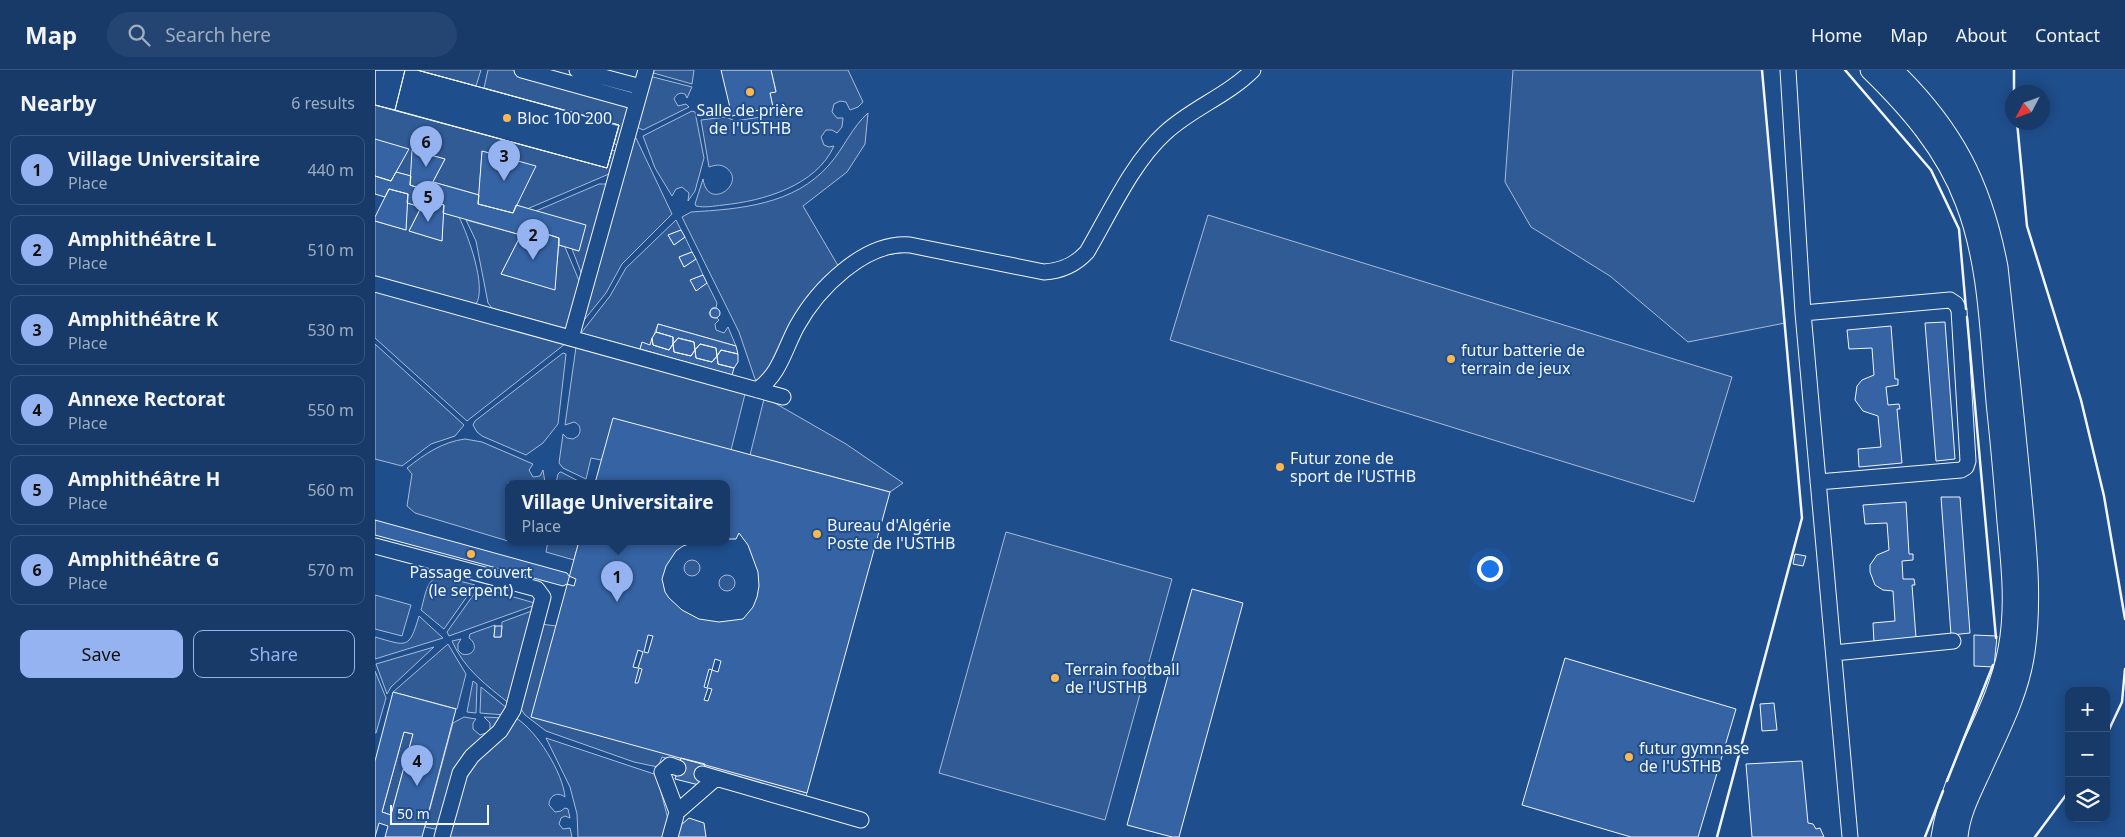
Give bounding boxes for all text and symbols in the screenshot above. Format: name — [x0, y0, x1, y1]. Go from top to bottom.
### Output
search box — [107, 12, 457, 57]
text: Map — [25, 18, 77, 51]
icon: search — [125, 21, 153, 49]
text: Search here — [165, 22, 271, 48]
text: Home — [1811, 23, 1862, 47]
text: Map — [1890, 23, 1928, 47]
text: About — [1956, 23, 2007, 47]
text: Contact — [2035, 23, 2100, 47]
north arrow — [2005, 85, 2050, 130]
marker: Salle de prière de l'USTHB — [744, 86, 756, 98]
text: Nearby — [20, 89, 96, 117]
text: 6 results — [291, 92, 355, 114]
place label: Salle de prière de l'USTHB — [696, 99, 804, 139]
place label: Bloc 100 200 — [517, 107, 612, 129]
marker: Bloc 100 200 — [501, 112, 513, 124]
pin: 6 — [410, 126, 442, 167]
pin: 3 — [488, 140, 520, 181]
text: Village Universitaire — [68, 146, 260, 172]
text: 1 — [32, 159, 42, 181]
text: 440 m — [307, 159, 354, 181]
text: Place — [68, 172, 108, 194]
pin: 5 — [412, 181, 444, 222]
pin: 2 — [517, 219, 549, 260]
text: Amphithéâtre L — [68, 226, 216, 252]
text: 2 — [32, 239, 42, 261]
text: 510 m — [307, 239, 354, 261]
text: Place — [68, 252, 108, 274]
text: Amphithéâtre K — [68, 306, 218, 332]
text: 3 — [32, 319, 42, 341]
text: 530 m — [307, 319, 354, 341]
text: Place — [68, 332, 108, 354]
place label: futur batterie de terrain de jeux — [1461, 339, 1585, 379]
marker: futur batterie de terrain de jeux — [1445, 353, 1457, 365]
text: Annexe Rectorat — [68, 386, 225, 412]
text: 4 — [32, 399, 42, 421]
text: 550 m — [307, 399, 354, 421]
text: Place — [68, 412, 108, 434]
place label: Futur zone de sport de l'USTHB — [1290, 447, 1416, 487]
marker: Futur zone de sport de l'USTHB — [1274, 461, 1286, 473]
text: Amphithéâtre H — [68, 466, 220, 492]
text: 5 — [32, 479, 42, 501]
text: 560 m — [307, 479, 354, 501]
popup — [505, 480, 730, 545]
text: Village Universitaire — [521, 489, 714, 515]
text: Place — [68, 492, 108, 514]
place label: Bureau d'Algérie Poste de l'USTHB — [827, 514, 955, 554]
text: Place — [521, 515, 561, 537]
marker: Bureau d'Algérie Poste de l'USTHB — [811, 528, 823, 540]
text: Amphithéâtre G — [68, 546, 219, 572]
marker: Passage couvert (le serpent) — [465, 548, 477, 560]
your location — [1477, 556, 1503, 582]
text: 6 — [32, 559, 42, 581]
text: 570 m — [307, 559, 354, 581]
place label: Passage couvert (le serpent) — [410, 561, 533, 601]
pin: 1 — [601, 561, 633, 602]
text: Place — [68, 572, 108, 594]
button: Save — [20, 630, 183, 678]
button: Share — [193, 630, 355, 678]
place label: Terrain football de l'USTHB — [1065, 658, 1180, 698]
marker: Terrain football de l'USTHB — [1049, 672, 1061, 684]
map controls — [2065, 687, 2110, 822]
button: + — [2065, 687, 2110, 732]
button: − — [2065, 732, 2110, 777]
place label: futur gymnase de l'USTHB — [1639, 737, 1749, 777]
pin: 4 — [401, 745, 433, 786]
marker: futur gymnase de l'USTHB — [1623, 751, 1635, 763]
button: layers — [2065, 777, 2110, 822]
scale bar — [390, 802, 489, 825]
text: 50 m — [397, 804, 430, 823]

